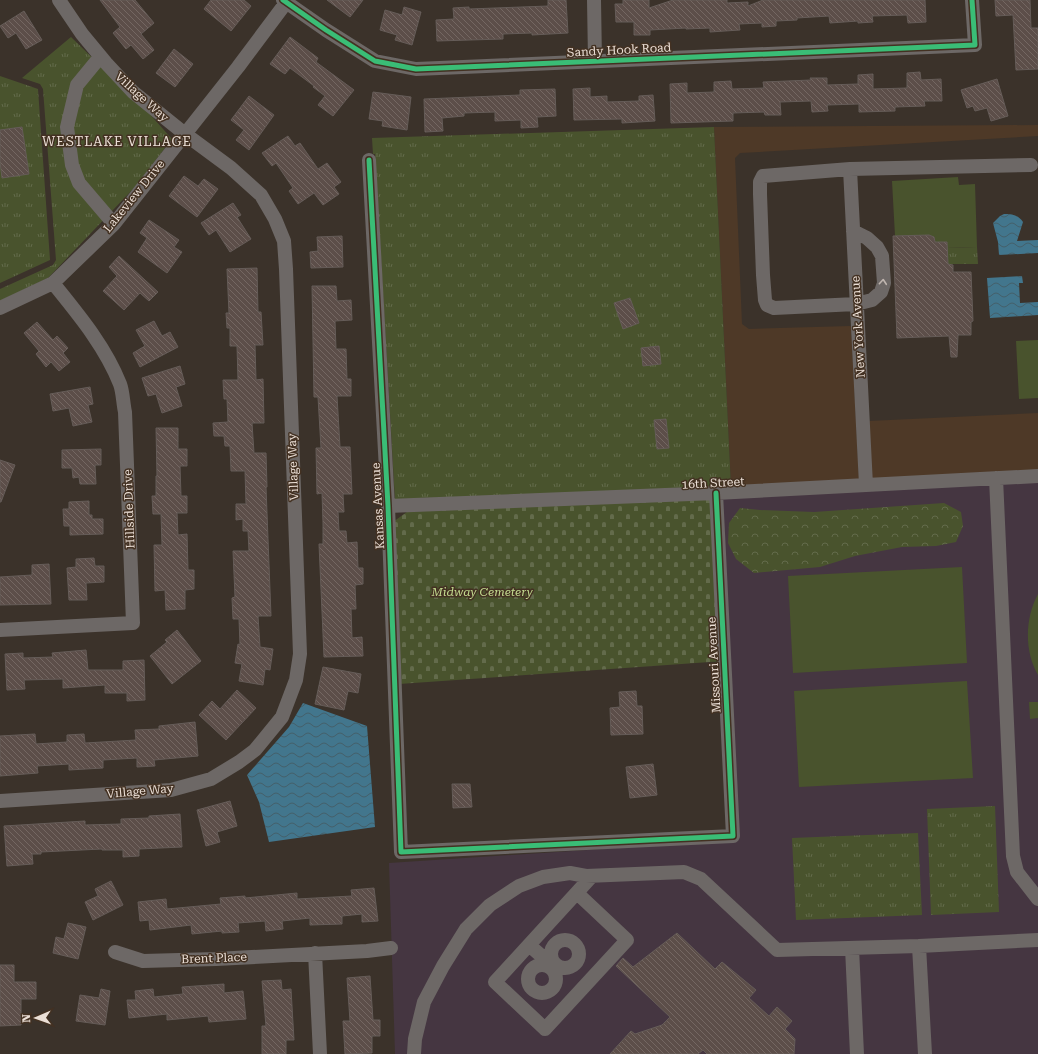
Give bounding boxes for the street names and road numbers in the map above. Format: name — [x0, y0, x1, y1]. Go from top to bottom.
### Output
street label: Sandy Hook Road — [567, 40, 672, 60]
street label: Village Way — [112, 69, 172, 125]
street label: Lakeview Drive — [100, 157, 168, 235]
street label: New York Avenue — [848, 275, 868, 378]
street label: Village Way — [285, 432, 301, 501]
street label: Kansas Avenue — [369, 462, 387, 550]
street label: Hillside Drive — [121, 469, 137, 549]
street label: 16th Street — [681, 474, 745, 492]
street label: Missouri Avenue — [704, 616, 724, 713]
street label: Village Way — [106, 781, 175, 801]
street label: Brent Place — [181, 950, 247, 966]

